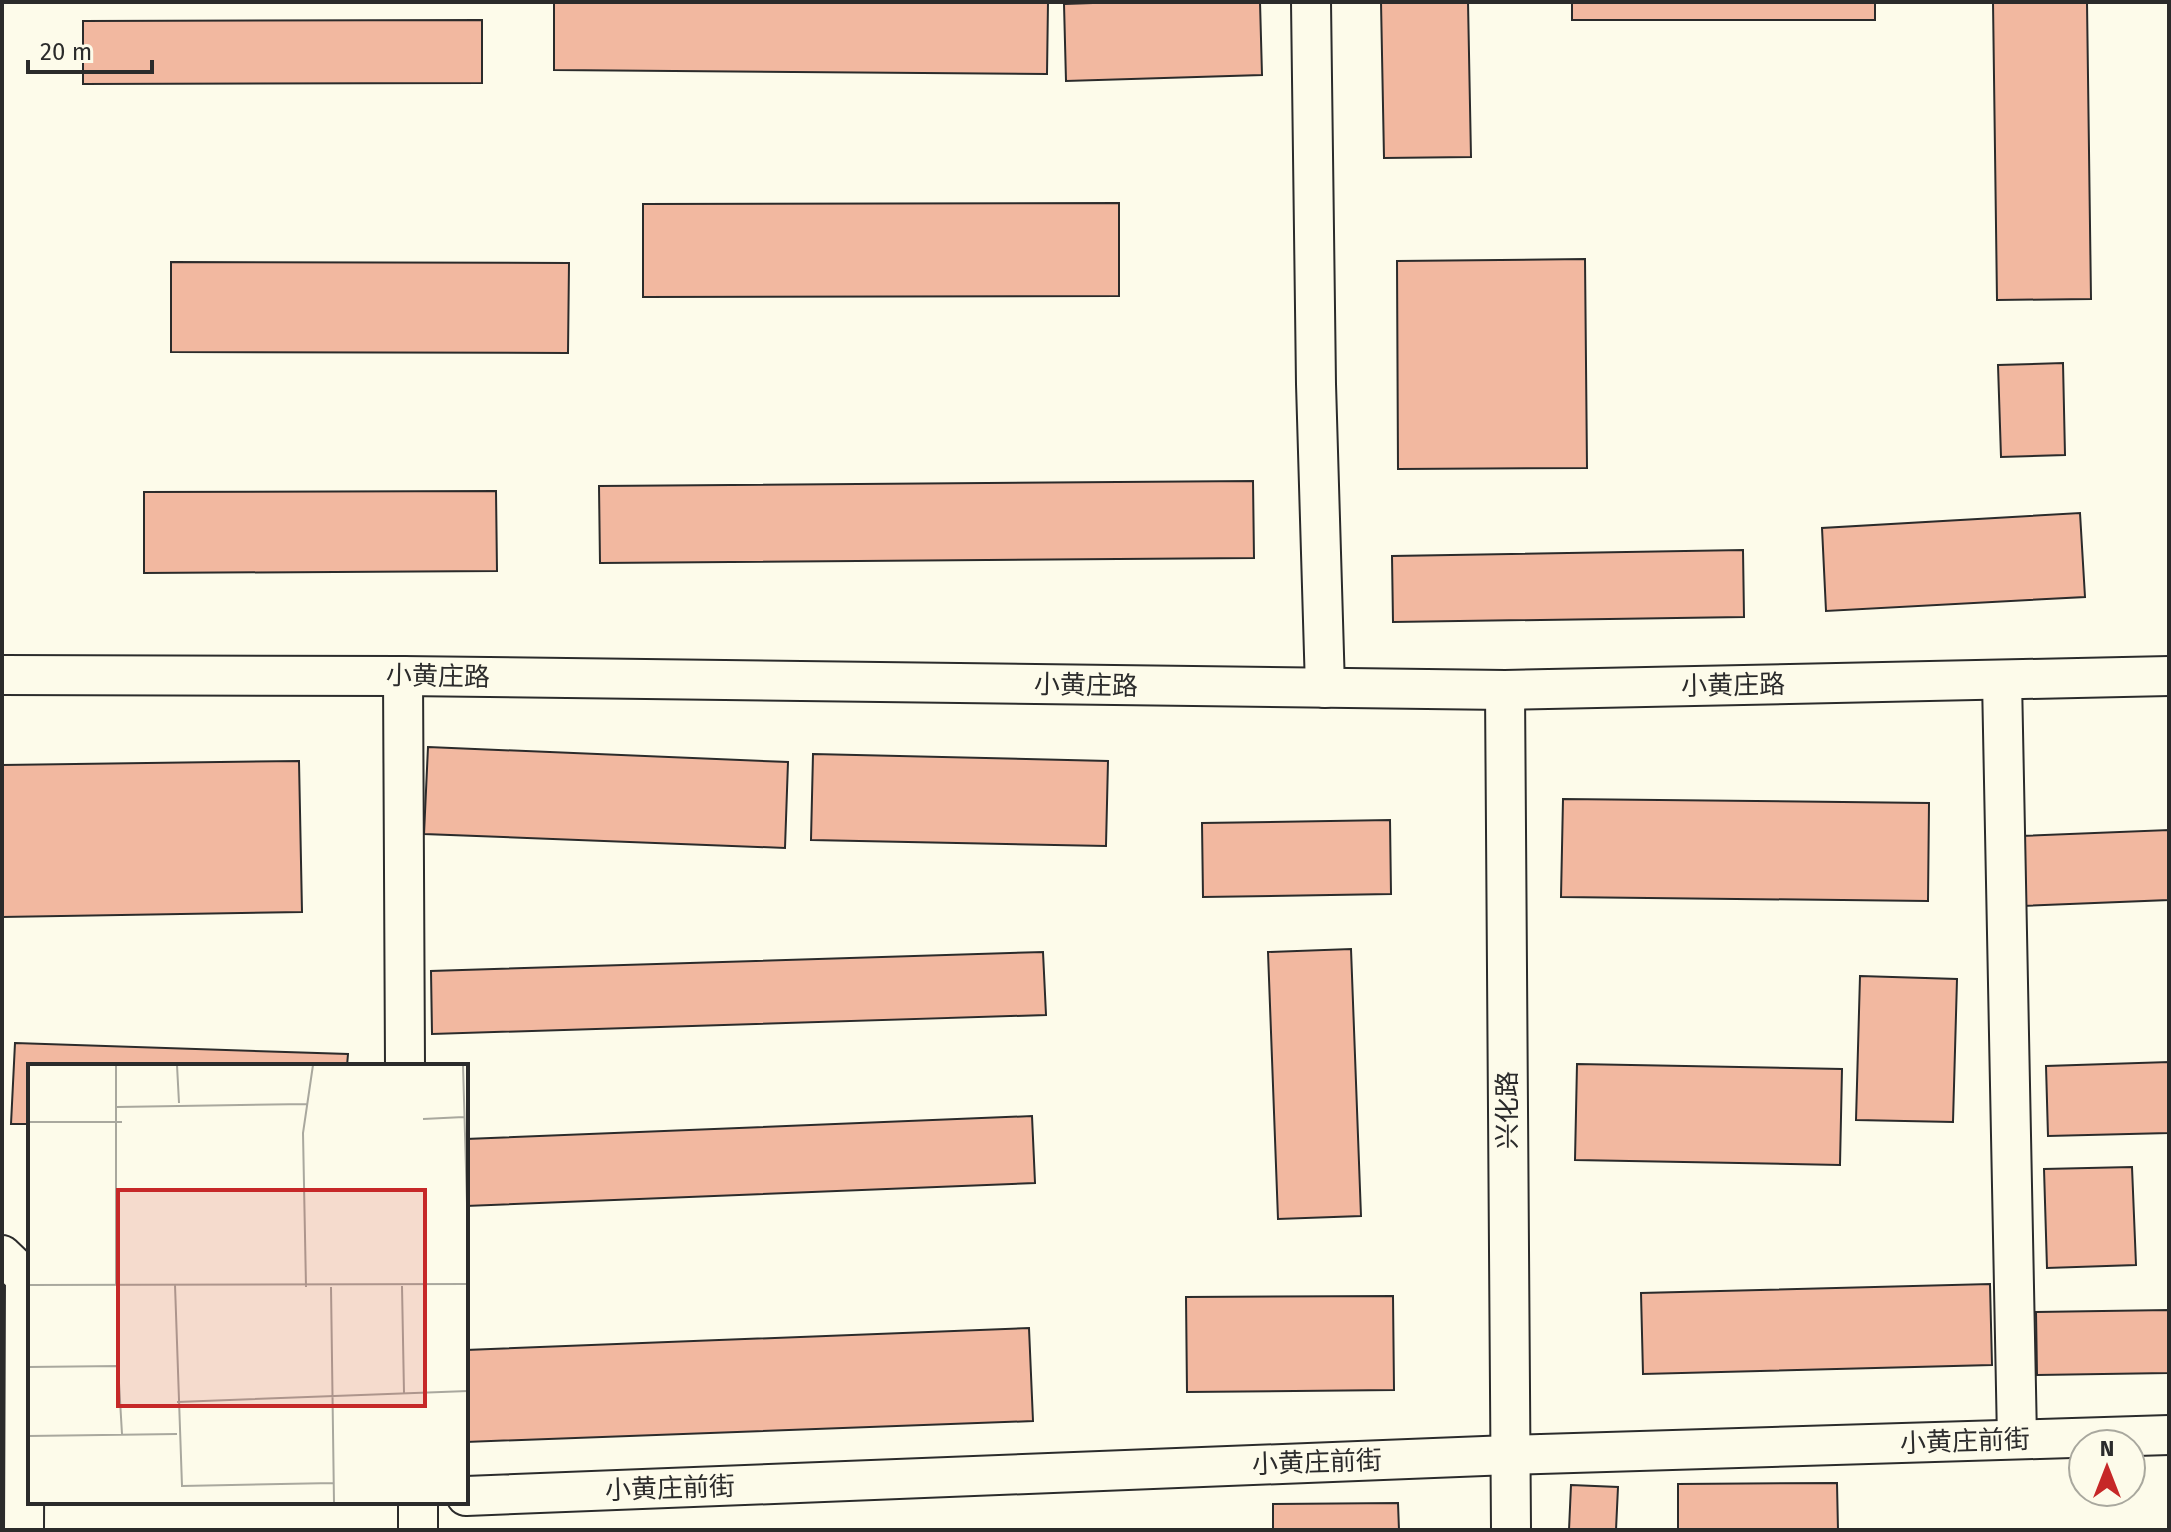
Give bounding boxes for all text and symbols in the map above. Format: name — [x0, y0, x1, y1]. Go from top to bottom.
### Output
scale bar — [28, 24, 152, 74]
text: 20 m — [40, 38, 92, 66]
street label: 小黄庄路 — [386, 660, 490, 693]
street label: 小黄庄路 — [1034, 669, 1138, 702]
street label: 小黄庄路 — [1681, 669, 1785, 702]
inset map — [28, 1064, 468, 1504]
street label: 兴化路 — [1492, 1071, 1523, 1149]
street label: 小黄庄前街 — [1900, 1424, 2031, 1459]
north arrow — [2067, 1428, 2147, 1508]
text: N — [2100, 1435, 2114, 1462]
street label: 小黄庄前街 — [1252, 1445, 1383, 1480]
street label: 小黄庄前街 — [605, 1471, 736, 1506]

